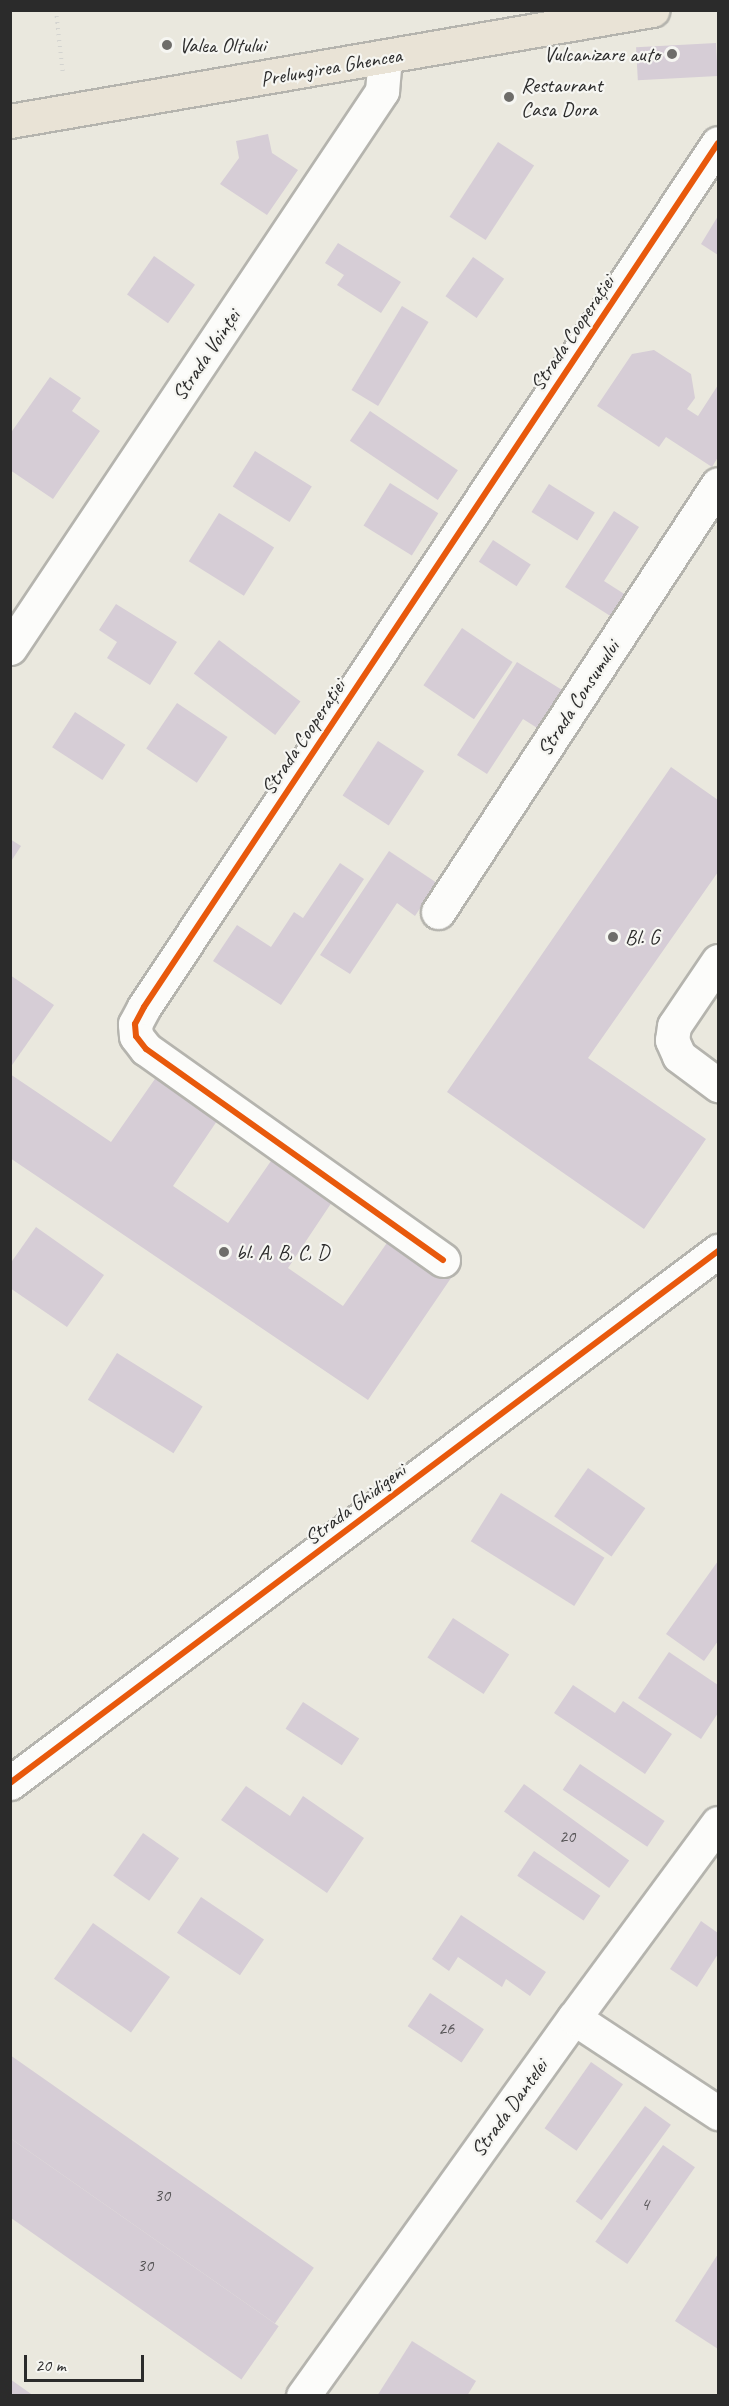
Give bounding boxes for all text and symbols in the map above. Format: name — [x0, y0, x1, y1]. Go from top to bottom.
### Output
place label: Valea Oltului — [179, 32, 266, 58]
marker: Valea Oltului — [160, 38, 174, 52]
place label: Vulcanizare auto — [543, 41, 660, 67]
street label: Prelungirea Ghencea — [258, 42, 404, 92]
marker: Vulcanizare auto — [665, 47, 679, 61]
place label: Restaurant Casa Dora — [521, 72, 602, 122]
marker: Restaurant Casa Dora — [502, 90, 516, 104]
street label: Strada Cooperației — [524, 270, 620, 396]
street label: Strada Voinței — [166, 305, 246, 405]
street label: Strada Consumului — [531, 636, 625, 760]
street label: Strada Cooperației — [255, 674, 351, 800]
place label: Bl. G — [625, 924, 659, 950]
marker: Bl. G — [606, 930, 620, 944]
place label: bl. A, B, C, D — [236, 1239, 329, 1265]
marker: bl. A, B, C, D — [217, 1245, 231, 1259]
street label: Strada Ghidigeni — [299, 1458, 411, 1550]
house number: 20 — [559, 1825, 575, 1847]
house number: 26 — [438, 2017, 454, 2039]
street label: Strada Dantelei — [465, 2054, 553, 2162]
house number: 30 — [154, 2184, 170, 2206]
house number: 4 — [641, 2193, 649, 2215]
house number: 30 — [137, 2254, 153, 2276]
scale bar — [27, 2343, 147, 2381]
text: 20 m — [35, 2354, 66, 2376]

